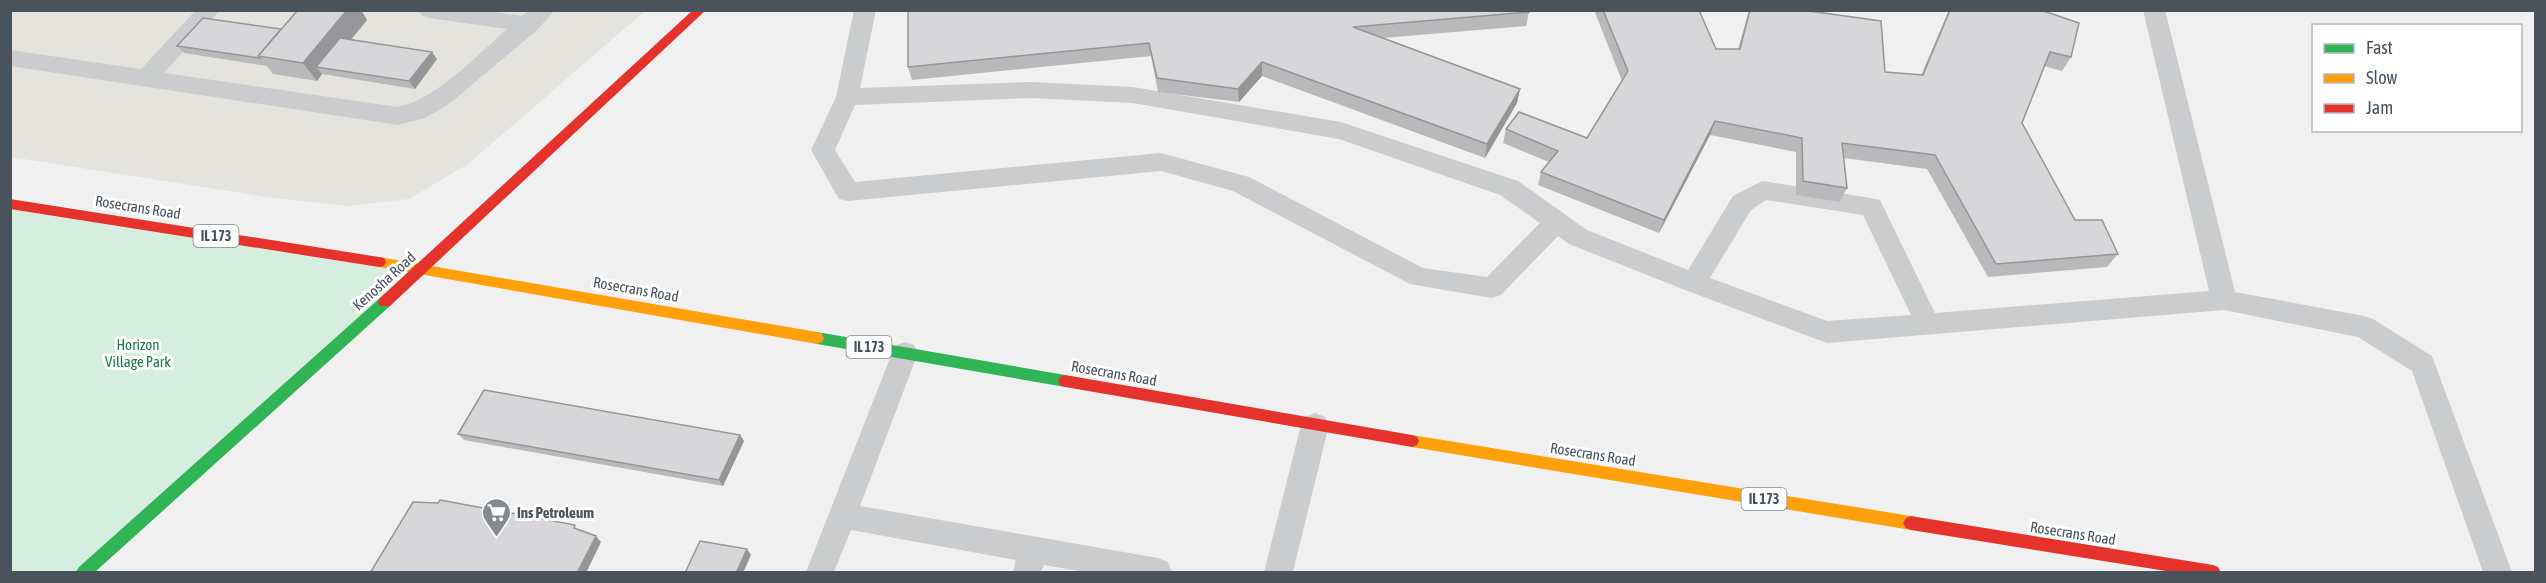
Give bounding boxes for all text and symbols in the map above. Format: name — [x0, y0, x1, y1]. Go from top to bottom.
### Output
legend — [2312, 24, 2522, 132]
text: Fast — [2366, 37, 2393, 58]
text: Slow — [2366, 67, 2397, 88]
text: Jam — [2366, 97, 2393, 118]
street label: Rosecrans Road — [94, 192, 182, 222]
road number: IL 173 — [194, 225, 238, 247]
street label: Kenosha Road — [349, 248, 419, 314]
street label: Rosecrans Road — [592, 273, 680, 305]
park label: Horizon Village Park — [105, 336, 171, 370]
road number: IL 173 — [846, 336, 892, 358]
street label: Rosecrans Road — [1070, 357, 1158, 389]
street label: Rosecrans Road — [1549, 439, 1637, 469]
road number: IL 173 — [1742, 488, 1786, 510]
supermarket icon: Ins Petroleum — [480, 496, 512, 538]
place label: Ins Petroleum — [517, 504, 594, 521]
street label: Rosecrans Road — [2029, 518, 2117, 548]

